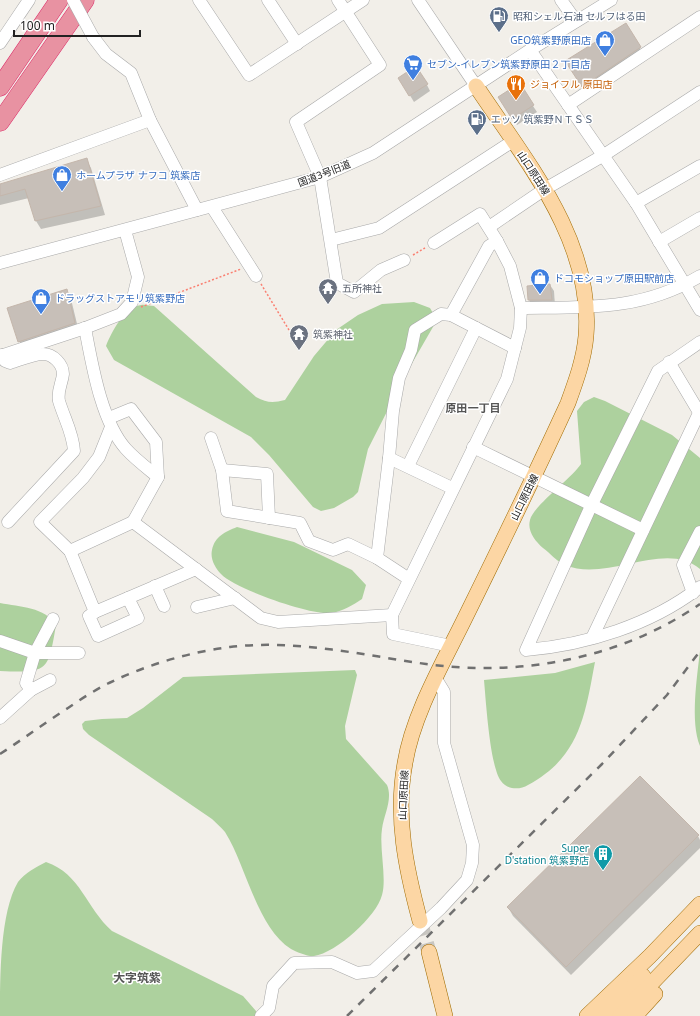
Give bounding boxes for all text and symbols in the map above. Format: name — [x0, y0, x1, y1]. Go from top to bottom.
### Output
fuel station icon: 昭和シェル石油 セルフはる田 — [488, 5, 510, 33]
place label: 昭和シェル石油 セルフはる田 — [513, 9, 646, 23]
scale bar — [14, 12, 140, 38]
text: 100 m — [20, 17, 55, 34]
shop icon: GEO筑紫野原田店 — [594, 29, 616, 57]
place label: GEO筑紫野原田店 — [510, 33, 591, 47]
supermarket icon: セブン-イレブン筑紫野原田２丁目店 — [402, 53, 424, 81]
place label: セブン-イレブン筑紫野原田２丁目店 — [427, 57, 590, 71]
restaurant icon: ジョイフル 原田店 — [505, 73, 527, 101]
place label: ジョイフル 原田店 — [530, 77, 613, 91]
fuel station icon: エッソ 筑紫野ＮＴＳＳ — [466, 108, 488, 136]
place label: エッソ 筑紫野ＮＴＳＳ — [491, 112, 594, 126]
street label: 山口原田線 — [515, 148, 553, 198]
street label: 国道3号旧道 — [295, 156, 353, 190]
shop icon: ホームプラザ ナフコ 筑紫店 — [51, 164, 73, 192]
place label: ホームプラザ ナフコ 筑紫店 — [76, 168, 200, 182]
shop icon: ドコモショップ原田駅前店 — [529, 267, 551, 295]
place label: ドコモショップ原田駅前店 — [554, 271, 674, 285]
temple icon: 五所神社 — [317, 277, 339, 305]
place label: 五所神社 — [342, 281, 382, 295]
shop icon: ドラッグストアモリ筑紫野店 — [30, 287, 52, 315]
place label: ドラッグストアモリ筑紫野店 — [55, 291, 185, 305]
temple icon: 筑紫神社 — [288, 323, 310, 351]
place label: 筑紫神社 — [313, 327, 353, 341]
district label: 原田一丁目 — [446, 400, 501, 415]
street label: 山口原田線 — [507, 471, 541, 523]
street label: 山口原田線 — [395, 770, 411, 820]
place label: Super D'station 筑紫野店 — [505, 841, 589, 867]
building icon: Super D'station 筑紫野店 — [592, 843, 614, 871]
district label: 大字筑紫 — [113, 969, 161, 986]

